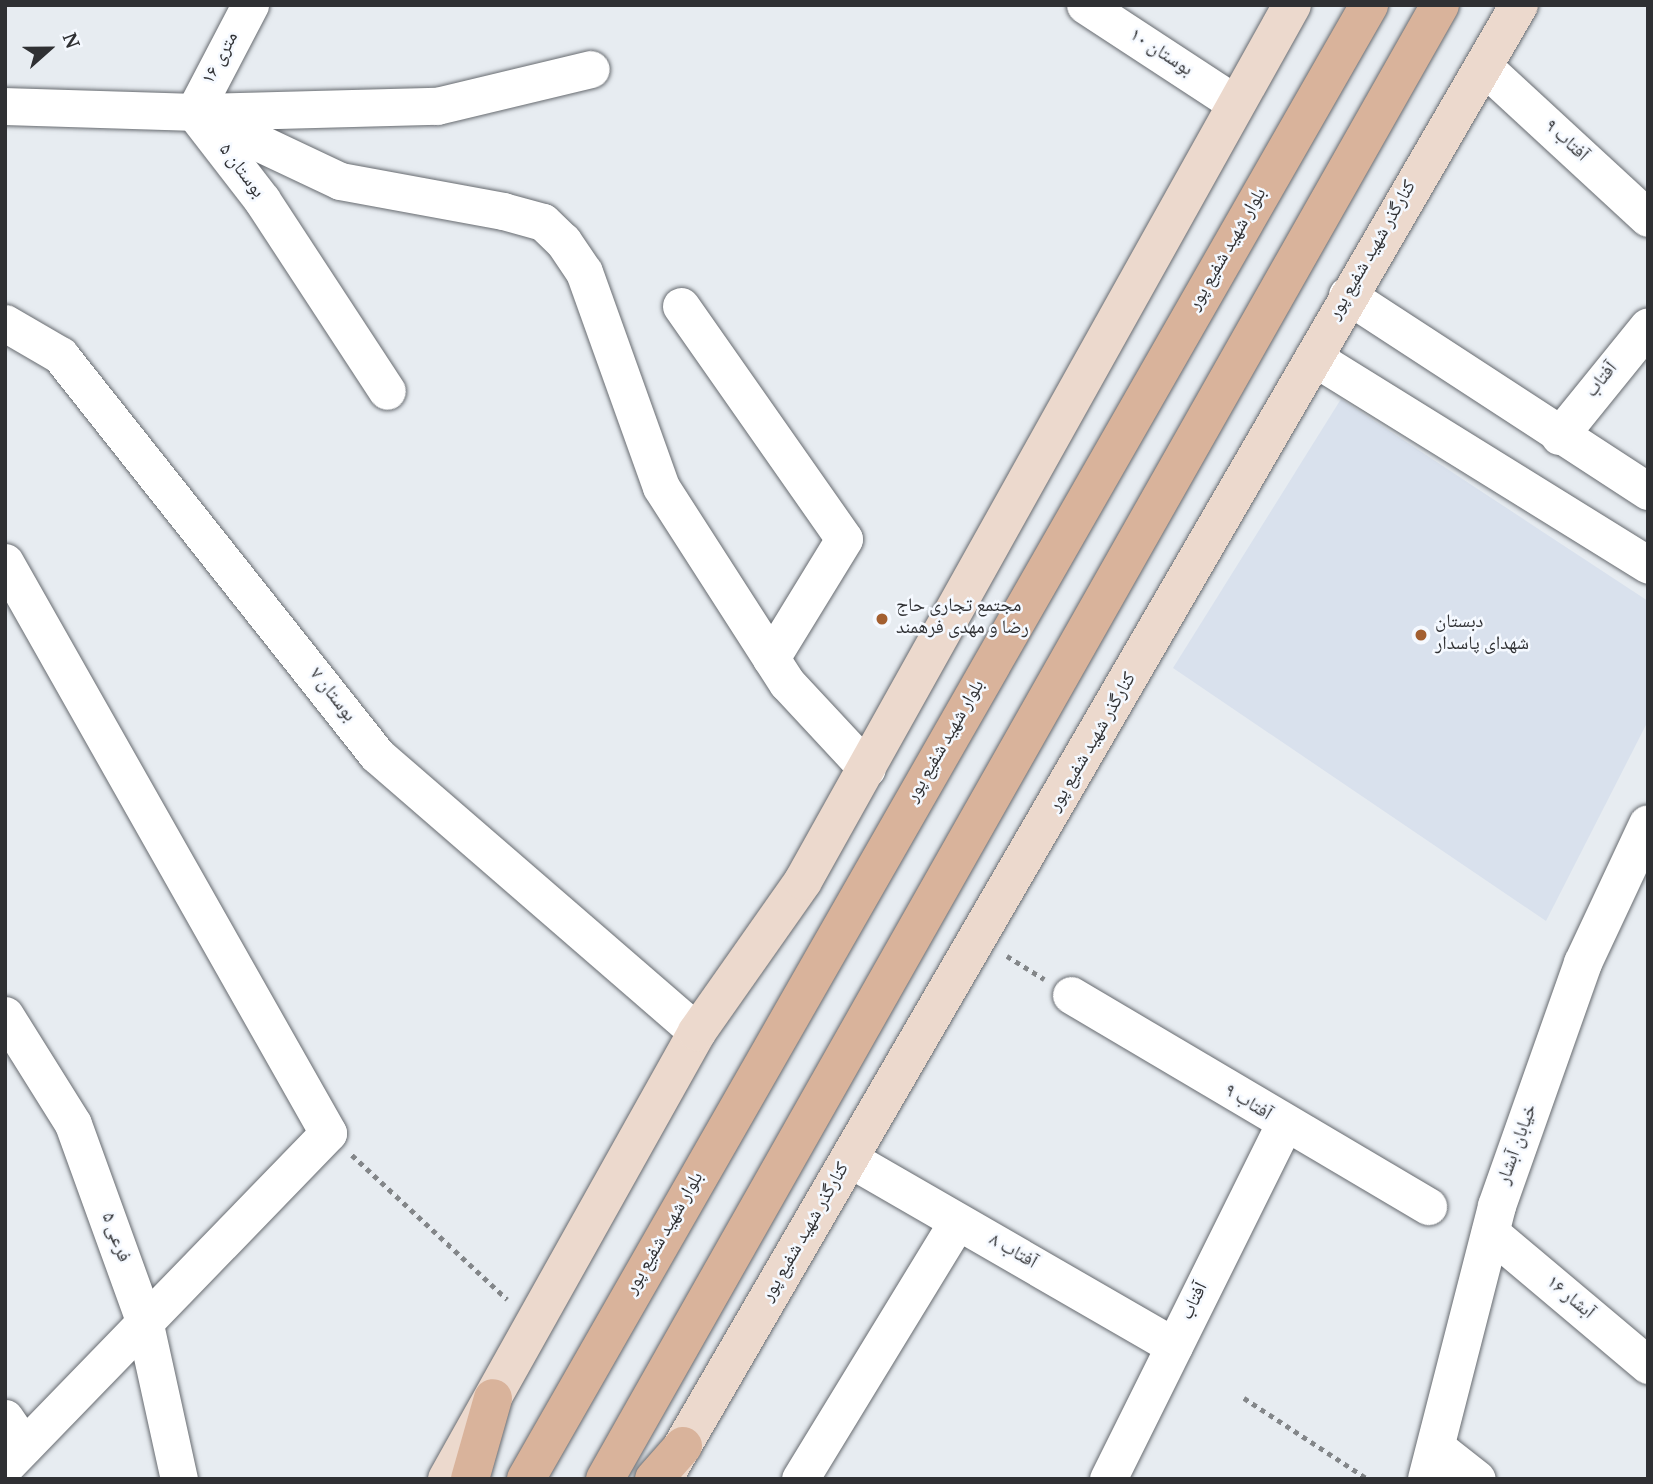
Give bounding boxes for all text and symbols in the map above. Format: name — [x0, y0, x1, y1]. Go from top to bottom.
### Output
north arrow — [14, 14, 84, 84]
street label: بوستان ۱۰ — [1124, 25, 1196, 83]
text: N — [51, 29, 86, 54]
street label: ۱۶ متری — [199, 29, 245, 89]
street label: آفتاب ۹ — [1538, 116, 1592, 168]
street label: بوستان ۵ — [212, 140, 268, 204]
street label: کنارگذر شهید شفیع پور — [1325, 178, 1423, 324]
street label: بلوار شهید شفیع پور — [1185, 185, 1273, 315]
street label: آفتاب — [1582, 359, 1624, 403]
place label: مجتمع تجاری حاج رضا و مهدی فرهمند — [896, 597, 1029, 641]
marker: مجتمع تجاری حاج رضا و مهدی فرهمند — [874, 611, 890, 627]
place label: دبستان شهدای پاسدار — [1435, 613, 1529, 657]
marker: دبستان شهدای پاسدار — [1413, 627, 1429, 643]
street label: بوستان ۷ — [303, 665, 359, 727]
street label: کنارگذر شهید شفیع پور — [1045, 670, 1143, 816]
street label: بلوار شهید شفیع پور — [903, 677, 991, 807]
street label: آفتاب ۹ — [1219, 1081, 1275, 1127]
street label: خیابان آبشار — [1494, 1102, 1544, 1188]
street label: کنارگذر شهید شفیع پور — [758, 1160, 856, 1306]
street label: بلوار شهید شفیع پور — [622, 1169, 710, 1299]
street label: فرعی ۵ — [95, 1210, 133, 1266]
street label: آفتاب ۸ — [984, 1230, 1040, 1276]
street label: آبشار ۱۶ — [1540, 1272, 1598, 1326]
street label: آفتاب — [1177, 1280, 1215, 1324]

